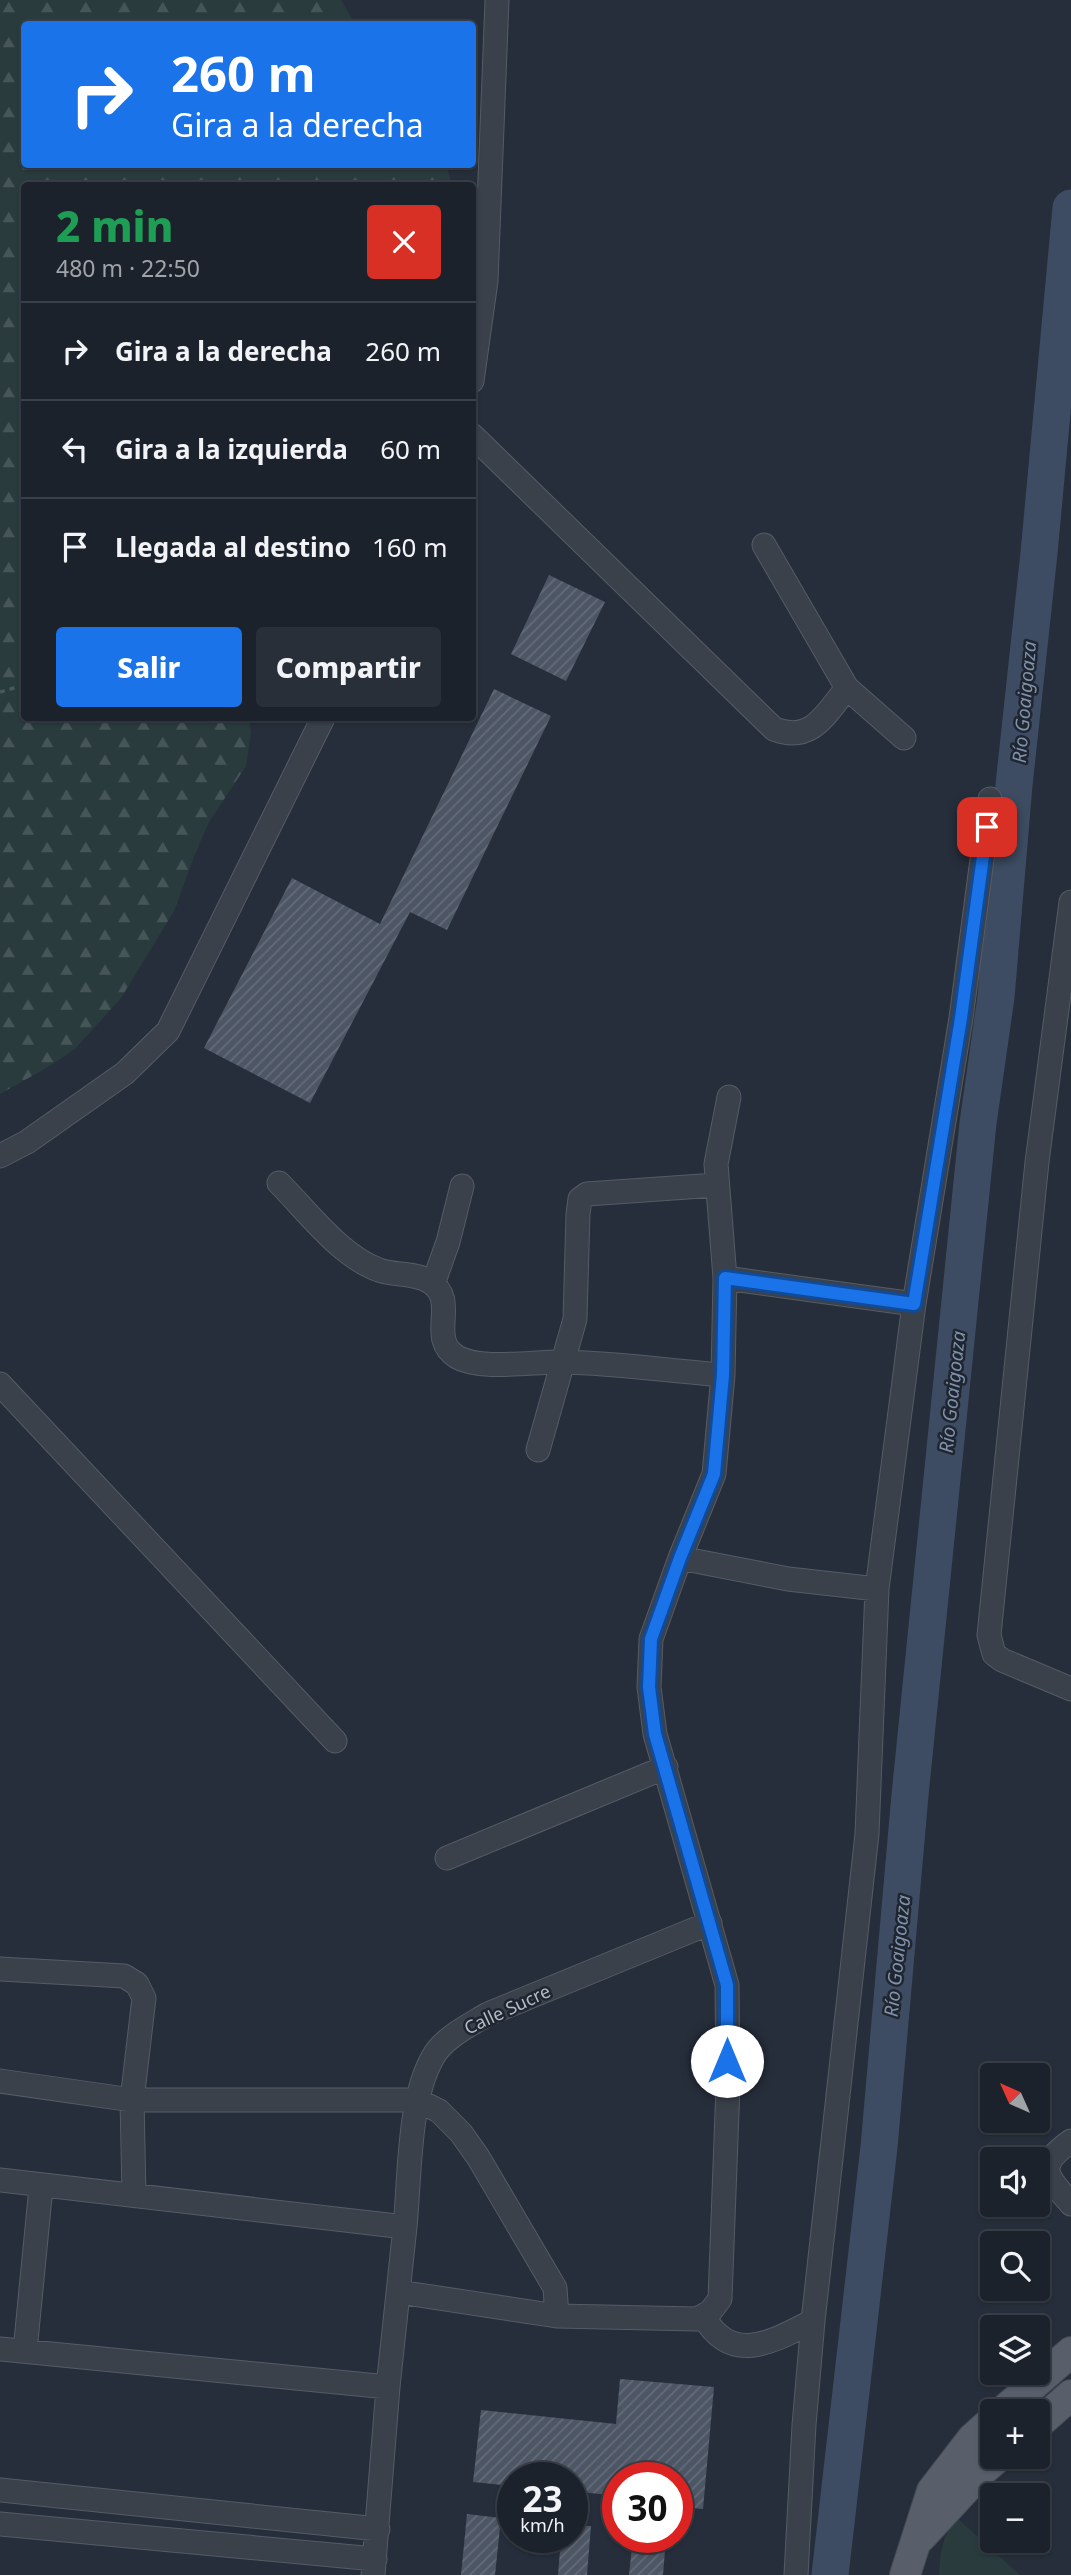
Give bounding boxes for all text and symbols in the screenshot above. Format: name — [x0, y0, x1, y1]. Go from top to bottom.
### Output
text: 260 m — [171, 40, 316, 106]
icon: right — [56, 49, 147, 140]
text: Gira a la derecha — [171, 103, 424, 146]
text: 2 min — [56, 197, 173, 254]
button: close — [367, 205, 441, 279]
text: 480 m · 22:50 — [56, 252, 200, 284]
icon: right — [56, 332, 94, 370]
text: Gira a la derecha — [115, 333, 332, 369]
text: 260 m — [365, 333, 441, 369]
icon: left — [56, 430, 94, 468]
text: Gira a la izquierda — [115, 431, 348, 467]
text: 60 m — [380, 431, 441, 467]
icon: arrive — [56, 528, 94, 566]
text: Llegada al destino — [115, 529, 351, 565]
text: 160 m — [372, 529, 448, 565]
button: Salir — [56, 627, 242, 707]
button: Compartir — [256, 627, 441, 707]
water label: Río Goaigoaza — [1006, 640, 1042, 764]
pin — [957, 797, 1017, 857]
icon: arrive — [968, 808, 1006, 846]
water label: Río Goaigoaza — [933, 1330, 971, 1454]
water label: Río Goaigoaza — [878, 1894, 916, 2018]
street label: Calle Sucre — [460, 1979, 554, 2039]
position arrow — [690, 2024, 764, 2098]
north arrow — [980, 2063, 1050, 2133]
map controls — [980, 2063, 1050, 2553]
button: sound — [980, 2147, 1050, 2217]
button: search — [980, 2231, 1050, 2301]
button: layers — [980, 2315, 1050, 2385]
button: + — [980, 2399, 1050, 2469]
speed limit sign: 30 — [602, 2462, 693, 2553]
text: 23 — [522, 2475, 563, 2522]
button: − — [980, 2483, 1050, 2553]
text: km/h — [520, 2513, 565, 2537]

